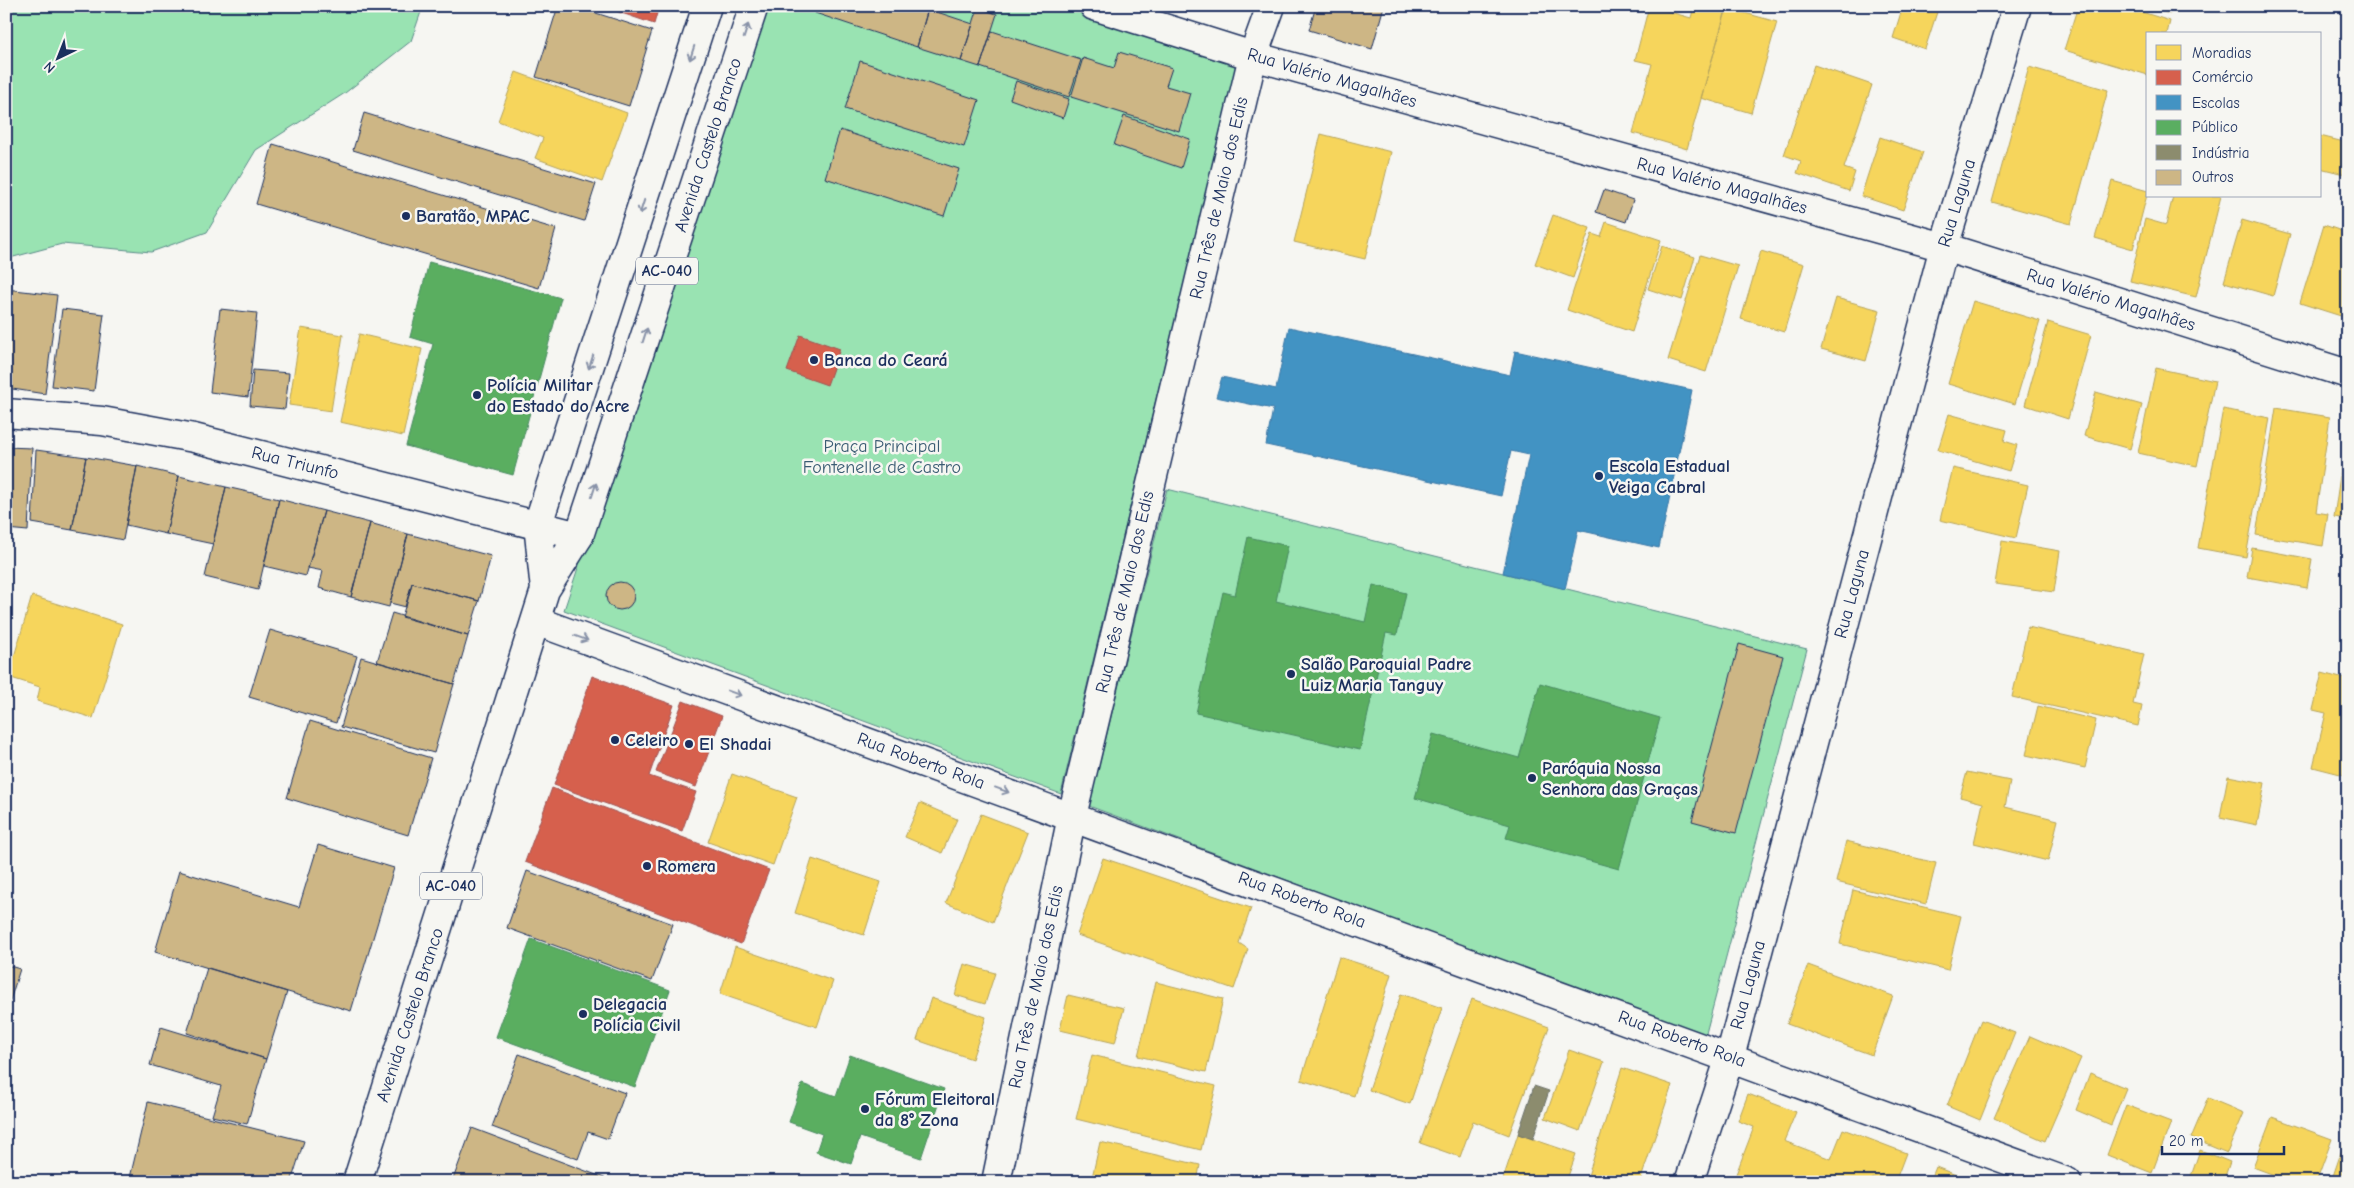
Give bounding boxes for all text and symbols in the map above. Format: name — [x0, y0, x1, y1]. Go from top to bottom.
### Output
one-way arrow — [742, 24, 751, 40]
north arrow — [32, 32, 82, 82]
legend — [2146, 32, 2322, 198]
one-way arrow — [687, 44, 696, 60]
street label: Rua Valério Magalhães — [1245, 44, 1419, 112]
text: Moradias — [2192, 44, 2251, 62]
street label: Avenida Castelo Branco — [670, 55, 746, 235]
text: N — [40, 58, 59, 76]
text: Comércio — [2192, 68, 2253, 86]
text: Escolas — [2192, 94, 2240, 112]
street label: Rua Três de Maio dos Edis — [1186, 95, 1252, 301]
text: Público — [2192, 118, 2238, 136]
text: Indústria — [2192, 144, 2249, 162]
street label: Rua Valério Magalhães — [1635, 153, 1809, 219]
street label: Rua Laguna — [1934, 156, 1980, 250]
text: Outros — [2192, 168, 2233, 186]
one-way arrow — [636, 199, 646, 215]
place label: Baratão, MPAC — [416, 206, 530, 227]
marker: Baratão, MPAC — [400, 210, 412, 222]
road number: AC-040 — [636, 258, 698, 284]
street label: Rua Valério Magalhães — [2024, 264, 2198, 336]
one-way arrow — [641, 328, 651, 344]
place label: Banca do Ceará — [824, 350, 948, 371]
one-way arrow — [586, 353, 596, 369]
marker: Banca do Ceará — [808, 354, 820, 366]
place label: Polícia Militar do Estado do Acre — [487, 375, 629, 417]
marker: Polícia Militar do Estado do Acre — [471, 389, 483, 401]
park label: Praça Principal Fontenelle de Castro — [803, 436, 961, 478]
street label: Rua Triunfo — [249, 442, 341, 484]
place label: Escola Estadual Veiga Cabral — [1609, 456, 1730, 498]
marker: Escola Estadual Veiga Cabral — [1593, 470, 1605, 482]
one-way arrow — [590, 482, 599, 498]
street label: Rua Três de Maio dos Edis — [1092, 489, 1158, 695]
street label: Rua Laguna — [1830, 547, 1874, 641]
one-way arrow — [573, 634, 589, 643]
place label: Salão Paroquial Padre Luiz Maria Tanguy — [1301, 654, 1471, 696]
marker: Salão Paroquial Padre Luiz Maria Tanguy — [1285, 668, 1297, 680]
one-way arrow — [726, 689, 741, 698]
street label: Rua Roberto Rola — [854, 728, 988, 794]
place label: Celeiro — [625, 730, 678, 751]
marker: Celeiro — [609, 734, 621, 746]
place label: El Shadai — [699, 734, 772, 755]
marker: El Shadai — [683, 738, 695, 750]
place label: Paróquia Nossa Senhora das Graças — [1542, 758, 1698, 800]
marker: Paróquia Nossa Senhora das Graças — [1526, 772, 1538, 784]
one-way arrow — [994, 786, 1009, 795]
place label: Romera — [657, 856, 716, 877]
marker: Romera — [641, 860, 653, 872]
street label: Rua Roberto Rola — [1235, 867, 1369, 933]
road number: AC-040 — [420, 872, 482, 899]
street label: Rua Três de Maio dos Edis — [1004, 884, 1068, 1090]
street label: Avenida Castelo Branco — [372, 925, 448, 1105]
street label: Rua Laguna — [1726, 938, 1770, 1032]
place label: Delegacia Polícia Civil — [593, 994, 681, 1036]
street label: Rua Roberto Rola — [1615, 1006, 1749, 1072]
marker: Delegacia Polícia Civil — [577, 1008, 589, 1020]
place label: Fórum Eleitoral da 8° Zona — [875, 1089, 995, 1131]
marker: Fórum Eleitoral da 8° Zona — [859, 1103, 871, 1115]
scale bar — [2162, 1123, 2284, 1155]
text: 20 m — [2169, 1132, 2203, 1150]

